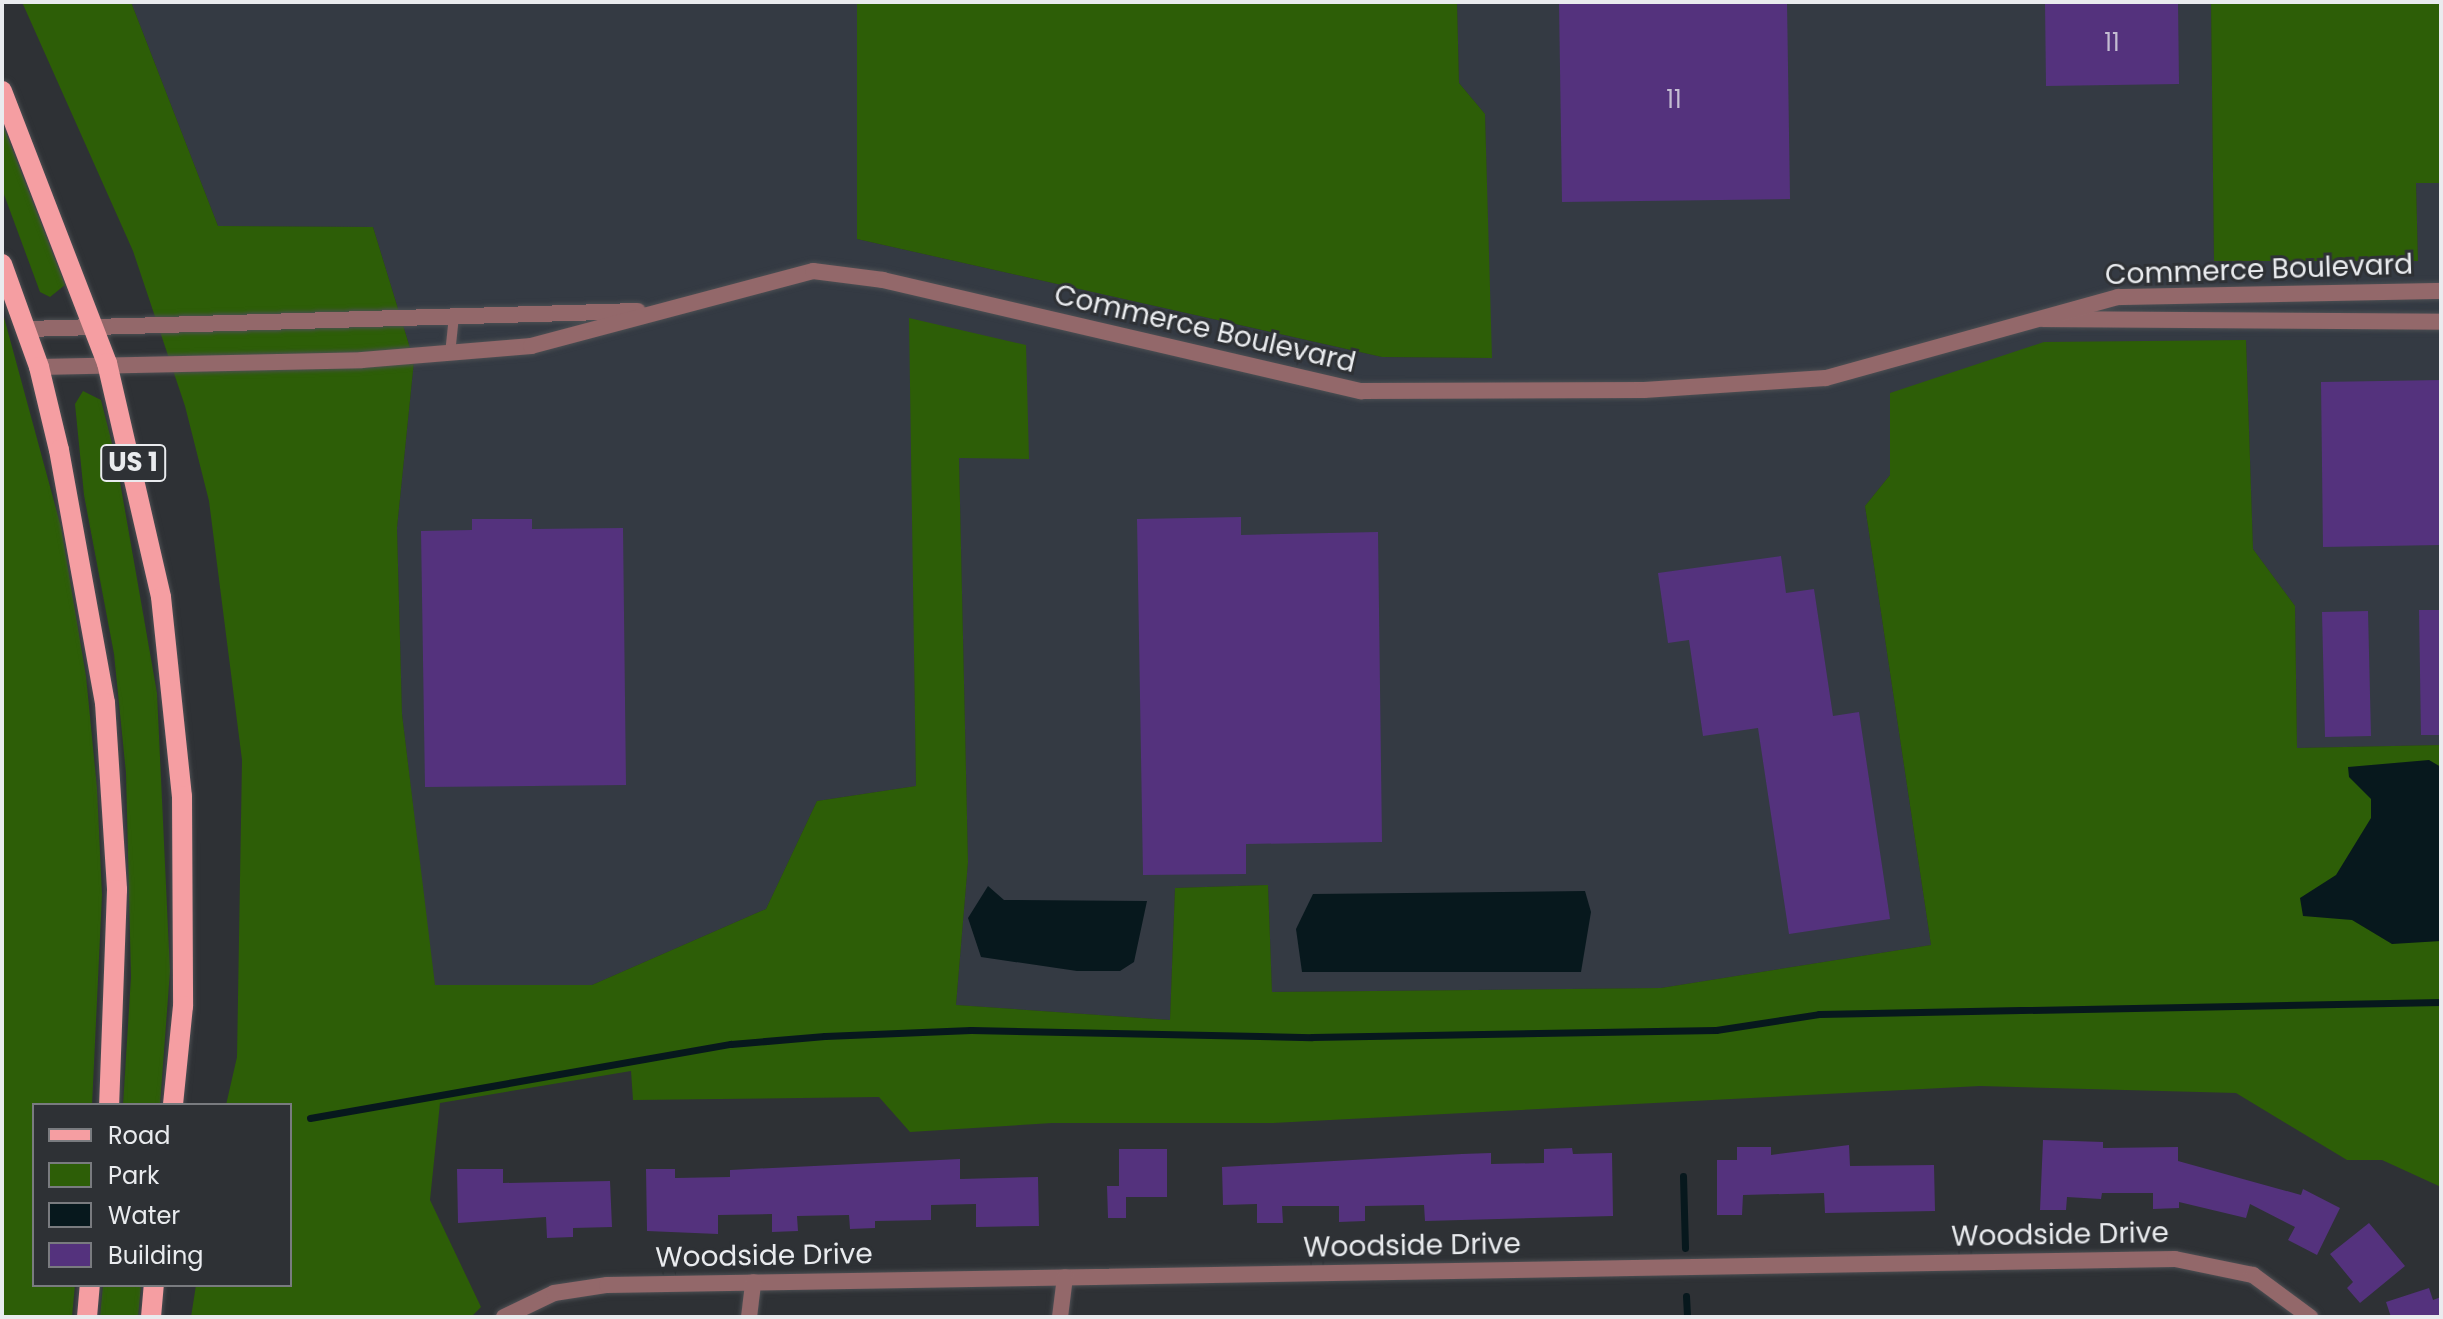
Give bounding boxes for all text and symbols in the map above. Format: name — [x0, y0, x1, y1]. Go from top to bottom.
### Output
house number: 11 — [2104, 29, 2120, 57]
house number: 11 — [1666, 86, 1682, 114]
street label: Commerce Boulevard — [2104, 248, 2414, 292]
street label: Commerce Boulevard — [1051, 278, 1359, 380]
road number: US 1 — [99, 441, 167, 485]
legend — [32, 1103, 292, 1287]
text: Road — [108, 1119, 170, 1152]
text: Park — [108, 1159, 159, 1192]
text: Water — [108, 1199, 180, 1232]
street label: Woodside Drive — [1951, 1216, 2169, 1254]
street label: Woodside Drive — [1303, 1227, 1521, 1265]
street label: Woodside Drive — [655, 1237, 873, 1275]
text: Building — [108, 1239, 204, 1272]

